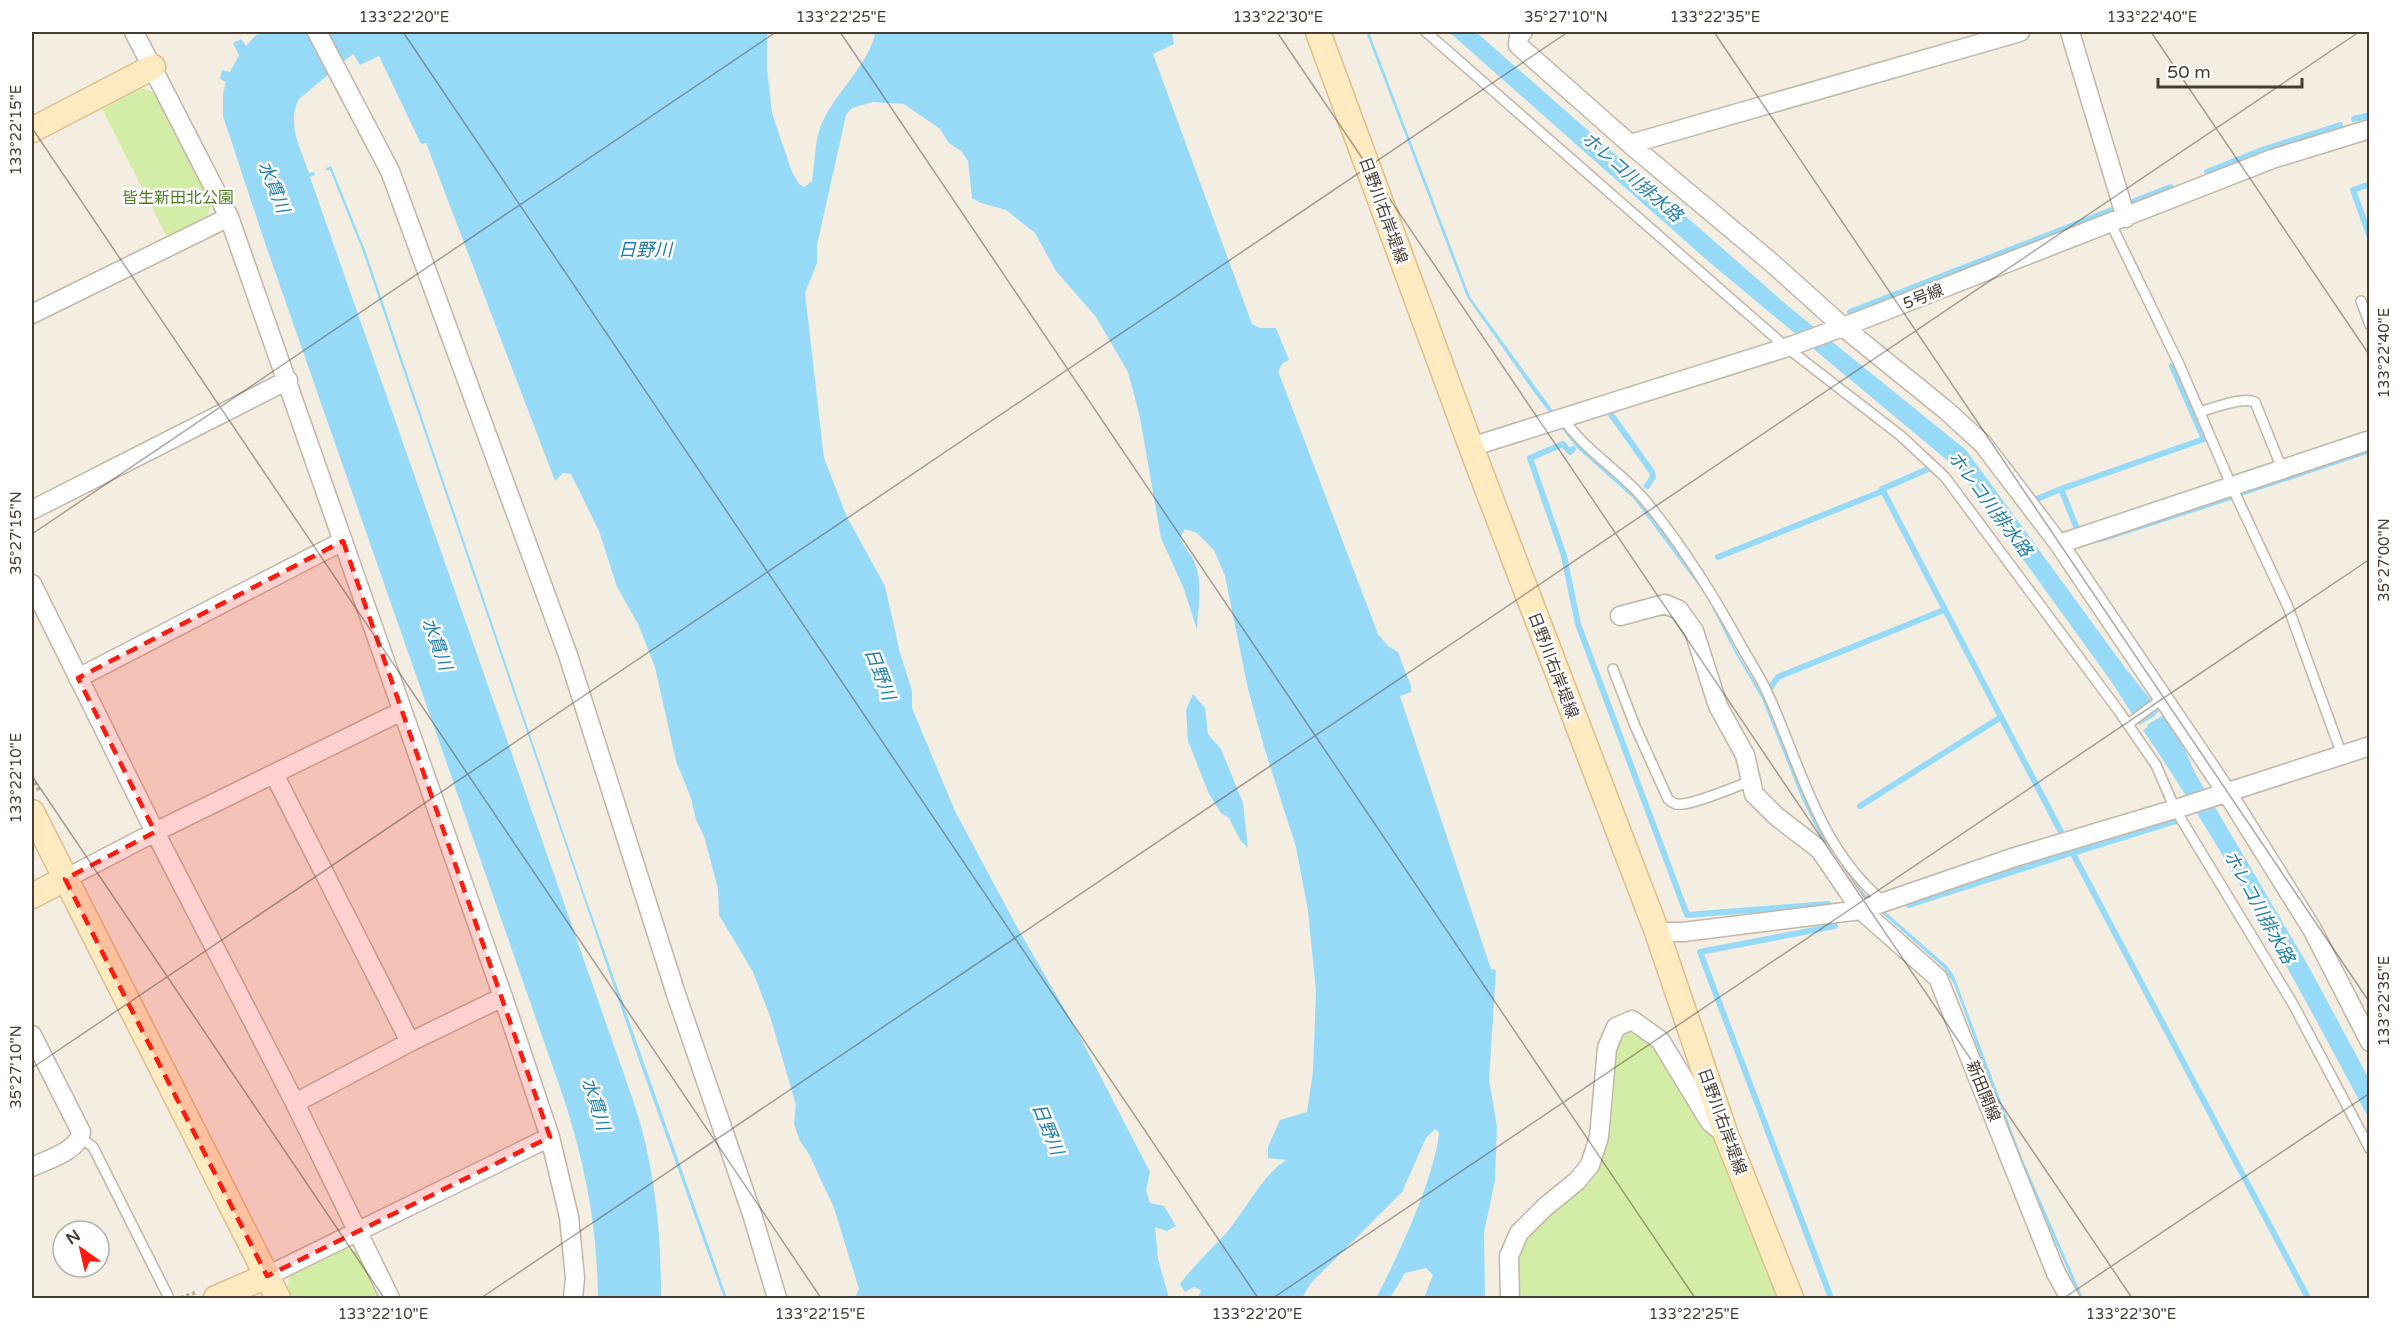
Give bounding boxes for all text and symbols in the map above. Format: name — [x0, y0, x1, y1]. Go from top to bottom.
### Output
text: 133°22'20"E — [359, 8, 449, 26]
text: 133°22'25"E — [796, 8, 886, 26]
text: 133°22'30"E — [1233, 8, 1323, 26]
text: 35°27'10"N — [1524, 8, 1608, 26]
text: 133°22'35"E — [1670, 8, 1760, 26]
text: 133°22'40"E — [2107, 8, 2197, 26]
scale bar — [2158, 51, 2302, 89]
text: 50 m — [2167, 61, 2211, 83]
text: 133°22'15"E — [7, 85, 25, 175]
water label: ホレコ川排水路 — [1577, 127, 1688, 228]
street label: 日野川右岸堤線 — [1355, 154, 1412, 266]
water label: 水貫川 — [254, 158, 295, 218]
park label: 皆生新田北公園 — [122, 188, 234, 208]
water label: 日野川 — [618, 239, 674, 261]
street label: 5号線 — [1900, 280, 1947, 314]
text: 133°22'40"E — [2375, 308, 2393, 398]
water label: ホレコ川排水路 — [1943, 447, 2038, 563]
text: 35°27'15"N — [7, 491, 25, 575]
text: 35°27'00"N — [2375, 518, 2393, 602]
street label: 日野川右岸堤線 — [1524, 609, 1582, 721]
water label: 水貫川 — [417, 615, 457, 675]
water label: 日野川 — [860, 645, 901, 705]
text: 133°22'10"E — [7, 733, 25, 823]
water label: ホレコ川排水路 — [2219, 847, 2300, 969]
text: 133°22'35"E — [2375, 956, 2393, 1046]
text: 35°27'10"N — [7, 1025, 25, 1109]
street label: 新田開線 — [1962, 1058, 2004, 1125]
street label: 日野川右岸堤線 — [1694, 1065, 1751, 1177]
water label: 水貫川 — [578, 1075, 615, 1135]
water label: 日野川 — [1028, 1100, 1069, 1160]
north arrow — [51, 1219, 111, 1279]
text: N — [62, 1226, 84, 1249]
text: 133°22'10"E — [338, 1305, 428, 1323]
text: 133°22'15"E — [775, 1305, 865, 1323]
text: 133°22'20"E — [1212, 1305, 1302, 1323]
text: 133°22'25"E — [1649, 1305, 1739, 1323]
text: 133°22'30"E — [2086, 1305, 2176, 1323]

